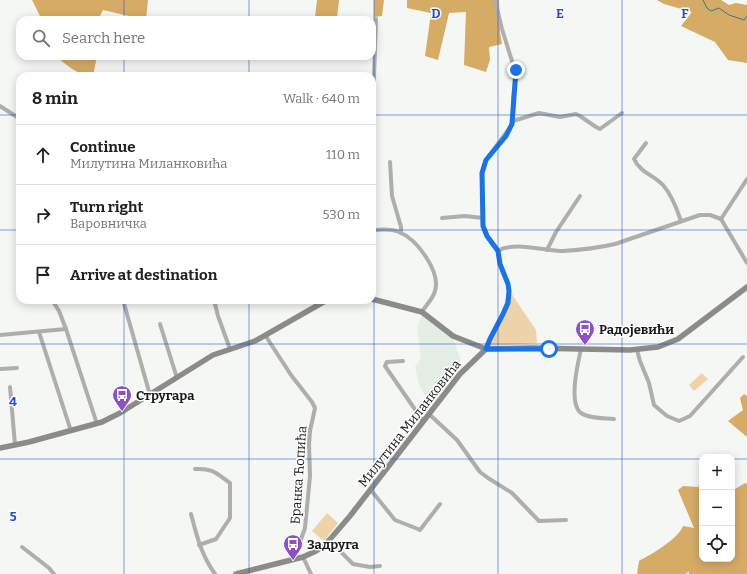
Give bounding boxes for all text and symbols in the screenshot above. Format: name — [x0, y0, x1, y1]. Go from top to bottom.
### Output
text: D — [431, 6, 441, 21]
text: E — [556, 6, 564, 21]
text: F — [681, 6, 689, 21]
search box — [16, 16, 376, 60]
icon: search — [30, 27, 52, 49]
text: Search here — [62, 29, 145, 47]
route end — [507, 61, 525, 79]
text: 8 min — [32, 88, 78, 109]
text: Walk · 640 m — [283, 91, 360, 106]
text: Continue — [70, 138, 136, 156]
icon: ahead — [32, 144, 54, 166]
text: 110 m — [326, 147, 360, 162]
text: Милутина Миланковића — [70, 156, 227, 171]
text: Turn right — [70, 198, 143, 216]
icon: right — [32, 204, 54, 226]
text: 530 m — [323, 207, 360, 222]
text: Варовничка — [70, 216, 147, 231]
icon: arrive — [32, 264, 54, 286]
text: Arrive at destination — [70, 266, 217, 284]
bus stop icon: Радојевићи — [574, 318, 596, 346]
place label: Радојевићи — [599, 322, 674, 337]
route start — [540, 340, 558, 358]
street label: Милутина Миланковића — [355, 357, 464, 490]
bus stop icon: Стругара — [111, 384, 133, 412]
place label: Стругара — [136, 388, 195, 403]
text: 4 — [9, 394, 17, 409]
street label: Бранка Ћопића — [288, 425, 309, 525]
map controls — [699, 454, 735, 562]
button: + — [699, 454, 735, 490]
button: − — [699, 490, 735, 526]
text: 5 — [9, 509, 17, 524]
button: locate — [699, 526, 735, 562]
bus stop icon: Задруга — [282, 533, 304, 561]
place label: Задруга — [307, 537, 359, 552]

